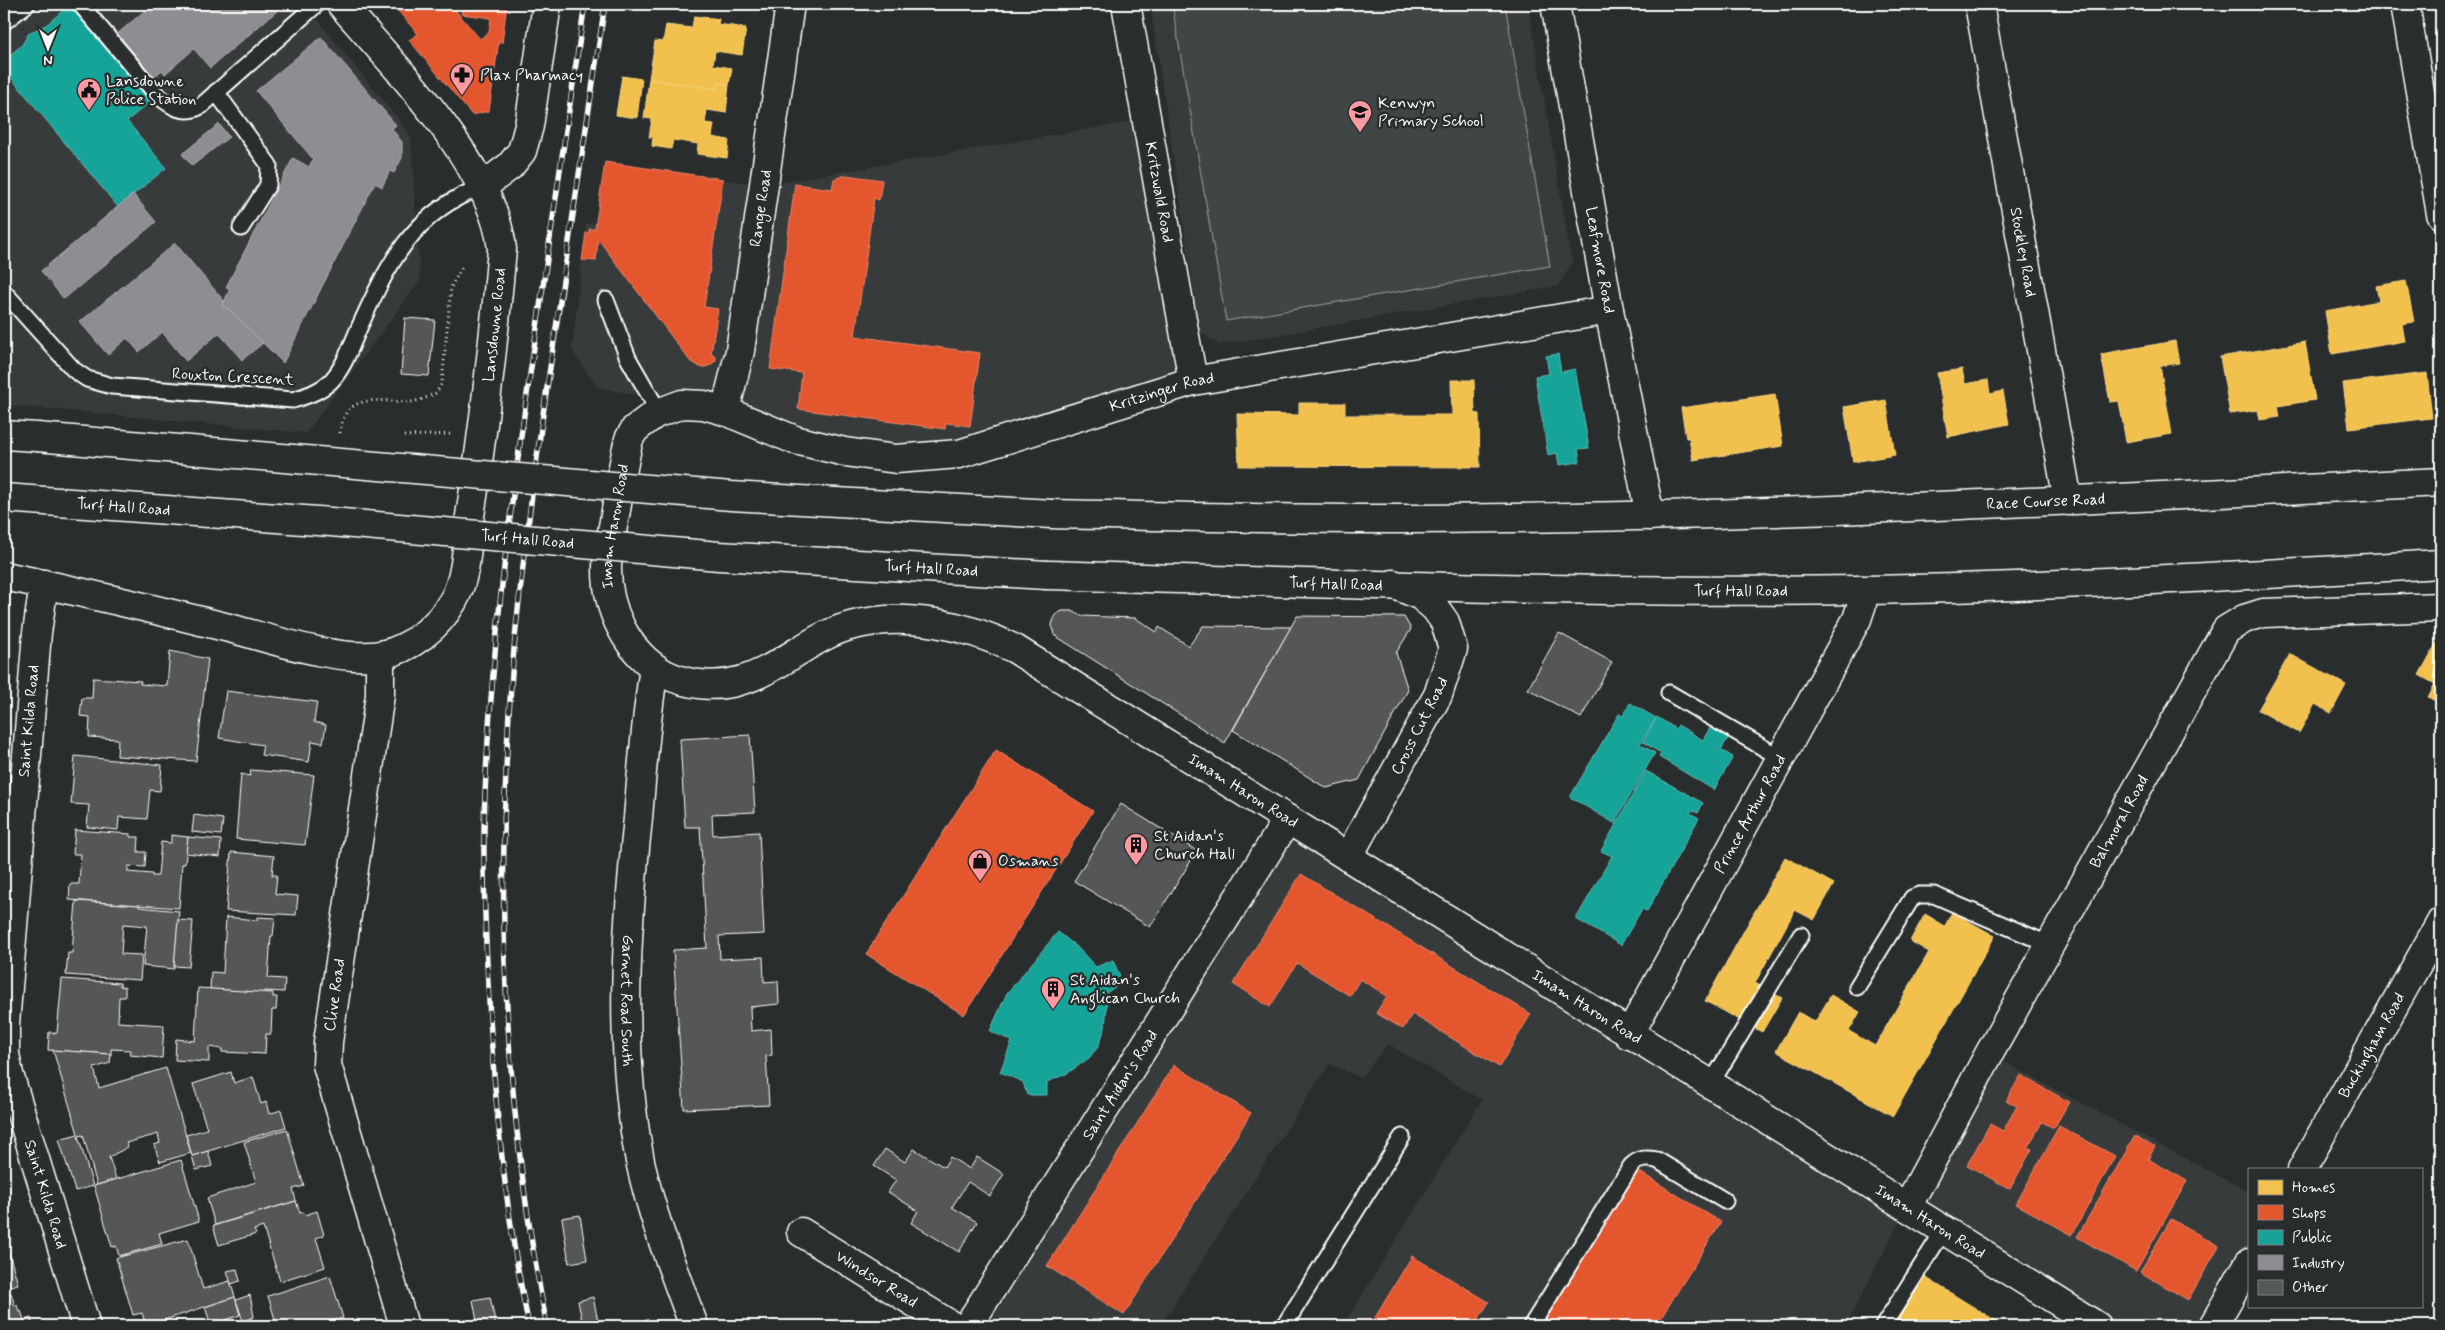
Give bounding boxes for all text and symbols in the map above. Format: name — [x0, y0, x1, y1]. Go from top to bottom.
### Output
north arrow — [22, 22, 72, 72]
text: N — [43, 51, 53, 69]
pharmacy icon: Plax Pharmacy — [449, 62, 475, 96]
place label: Plax Pharmacy — [480, 65, 583, 86]
place label: Lansdowne Police Station — [106, 71, 196, 110]
public building icon: Lansdowne Police Station — [76, 77, 102, 111]
place label: Kenwyn Primary School — [1378, 93, 1484, 132]
school or university icon: Kenwyn Primary School — [1347, 99, 1373, 133]
street label: Kritzwald Road — [1140, 140, 1179, 244]
street label: Range Road — [745, 168, 776, 248]
street label: Leafmore Road — [1580, 205, 1620, 315]
street label: Stockley Road — [2005, 206, 2042, 299]
street label: Lansdowne Road — [478, 267, 511, 383]
street label: Rouxton Crescent — [171, 363, 295, 391]
street label: Kritzinger Road — [1107, 367, 1216, 417]
street label: Imam Haron Road — [596, 462, 634, 590]
street label: Race Course Road — [1986, 488, 2105, 514]
street label: Turf Hall Road — [76, 493, 171, 521]
street label: Turf Hall Road — [480, 525, 575, 554]
street label: Turf Hall Road — [884, 555, 979, 581]
street label: Turf Hall Road — [1289, 572, 1383, 596]
street label: Turf Hall Road — [1694, 580, 1788, 601]
street label: Saint Kilda Road — [14, 664, 44, 778]
street label: Cross Cut Road — [1386, 673, 1454, 779]
street label: Imam Haron Road — [1184, 749, 1302, 833]
street label: Prince Arthur Road — [1709, 751, 1791, 877]
street label: Balmoral Road — [2085, 771, 2153, 872]
place label: St Aidan's Church Hall — [1154, 826, 1235, 865]
building icon: St Aidan's Church Hall — [1123, 832, 1149, 866]
shop icon: Osmans — [967, 848, 993, 882]
place label: Osmans — [998, 851, 1058, 872]
street label: Garnet Road South — [616, 934, 639, 1067]
street label: Clive Road — [319, 957, 351, 1033]
street label: Imam Haron Road — [1528, 964, 1646, 1049]
place label: St Aidan's Anglican Church — [1070, 970, 1180, 1010]
building icon: St Aidan's Anglican Church — [1040, 976, 1066, 1010]
street label: Buckingham Road — [2334, 989, 2410, 1102]
street label: Saint Aidan's Road — [1077, 1026, 1163, 1144]
street label: Saint Kilda Road — [19, 1137, 72, 1251]
legend — [2248, 1168, 2422, 1308]
text: Homes — [2292, 1178, 2335, 1198]
street label: Imam Haron Road — [1871, 1179, 1989, 1264]
text: Shops — [2292, 1204, 2327, 1224]
text: Public — [2292, 1228, 2332, 1248]
street label: Windsor Road — [832, 1246, 921, 1312]
text: Industry — [2292, 1254, 2345, 1274]
text: Other — [2292, 1278, 2328, 1298]

